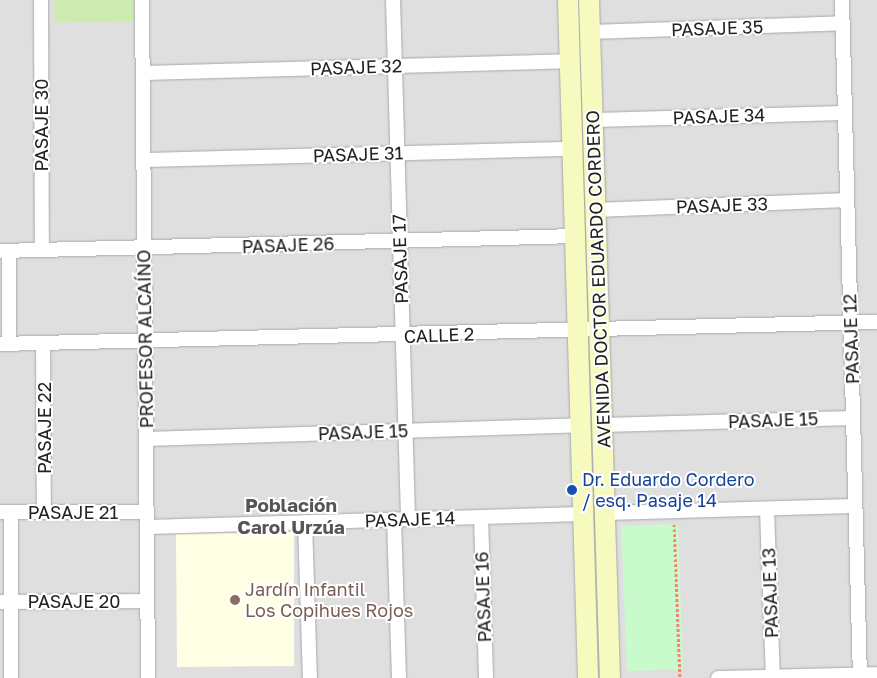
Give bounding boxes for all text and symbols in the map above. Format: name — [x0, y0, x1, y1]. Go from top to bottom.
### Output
street label: PASAJE 35 — [671, 16, 763, 40]
street label: PASAJE 32 — [310, 55, 402, 79]
street label: PASAJE 30 — [30, 79, 52, 171]
street label: PASAJE 34 — [672, 104, 766, 128]
street label: AVENIDA DOCTOR EDUARDO CORDERO — [581, 110, 615, 448]
street label: PASAJE 31 — [312, 142, 404, 166]
street label: PASAJE 33 — [675, 193, 769, 217]
street label: PASAJE 17 — [388, 214, 412, 304]
street label: PASAJE 26 — [241, 233, 335, 257]
street label: PROFESOR ALCAÍNO — [133, 249, 157, 429]
street label: PASAJE 12 — [839, 293, 863, 385]
street label: CALLE 2 — [403, 323, 475, 347]
street label: PASAJE 22 — [33, 382, 55, 474]
street label: PASAJE 15 — [727, 408, 819, 432]
street label: PASAJE 15 — [317, 420, 409, 444]
place label: Dr. Eduardo Cordero / esq. Pasaje 14 — [582, 469, 755, 512]
marker: Dr. Eduardo Cordero / esq. Pasaje 14 — [566, 484, 578, 496]
district label: Población Carol Urzúa — [237, 494, 345, 538]
street label: PASAJE 21 — [28, 501, 118, 523]
street label: PASAJE 14 — [364, 507, 456, 531]
street label: PASAJE 13 — [758, 547, 782, 639]
street label: PASAJE 16 — [471, 551, 495, 643]
place label: Jardín Infantil Los Copihues Rojos — [245, 579, 413, 622]
street label: PASAJE 20 — [28, 590, 120, 612]
marker: Jardín Infantil Los Copihues Rojos — [229, 594, 241, 606]

